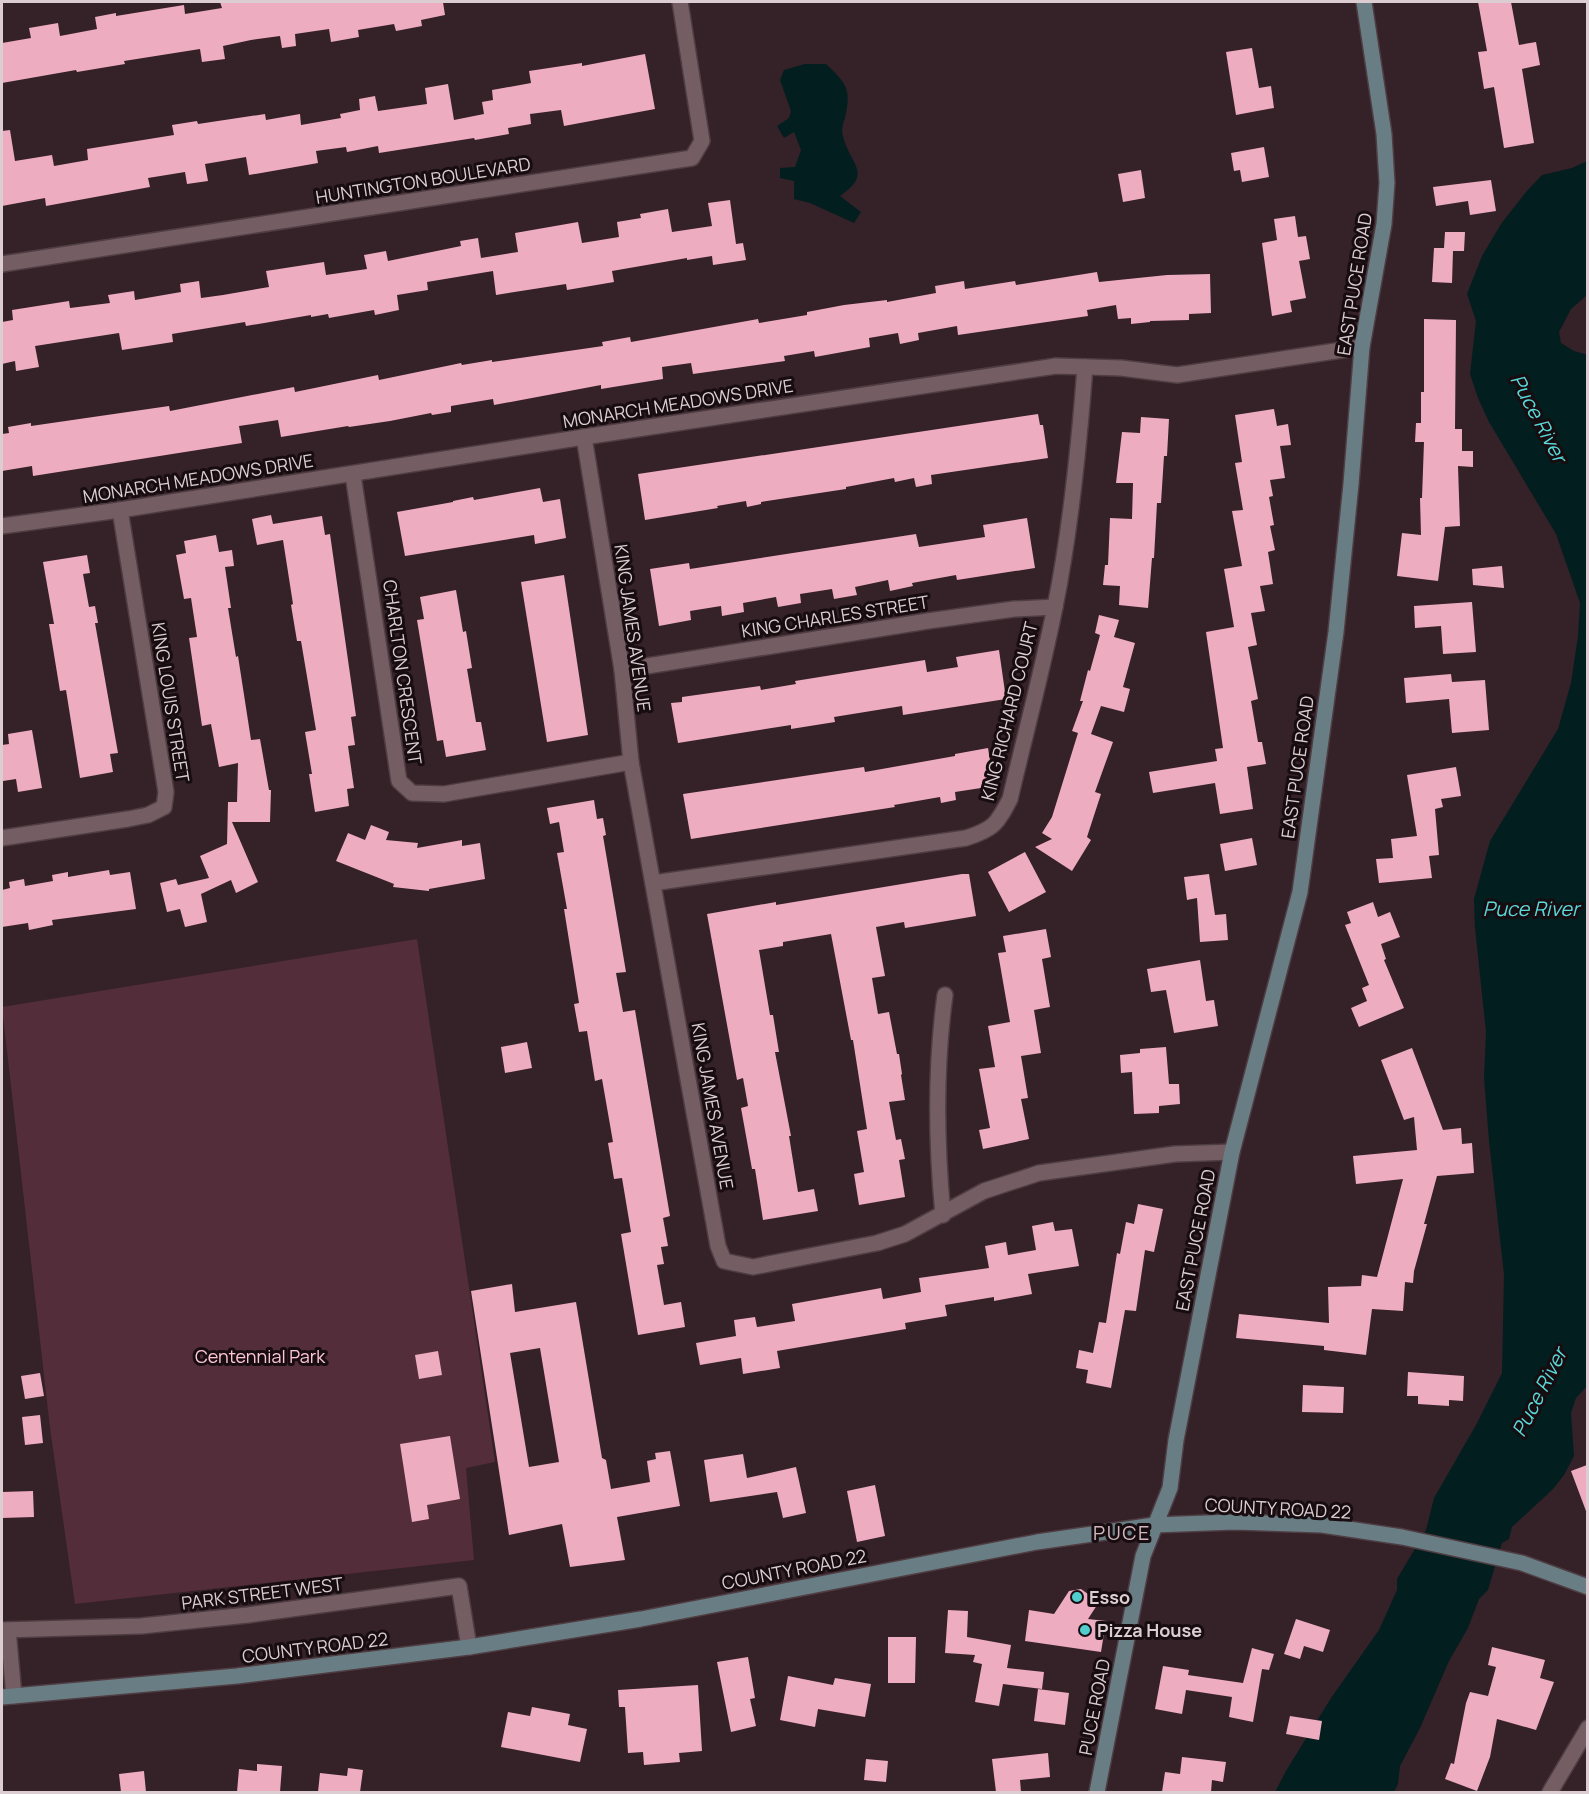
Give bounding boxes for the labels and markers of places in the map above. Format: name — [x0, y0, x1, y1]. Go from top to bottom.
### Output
place label: Esso — [1089, 1585, 1130, 1609]
marker: Esso — [1070, 1590, 1084, 1604]
place label: Pizza House — [1097, 1618, 1202, 1642]
marker: Pizza House — [1078, 1623, 1092, 1637]

